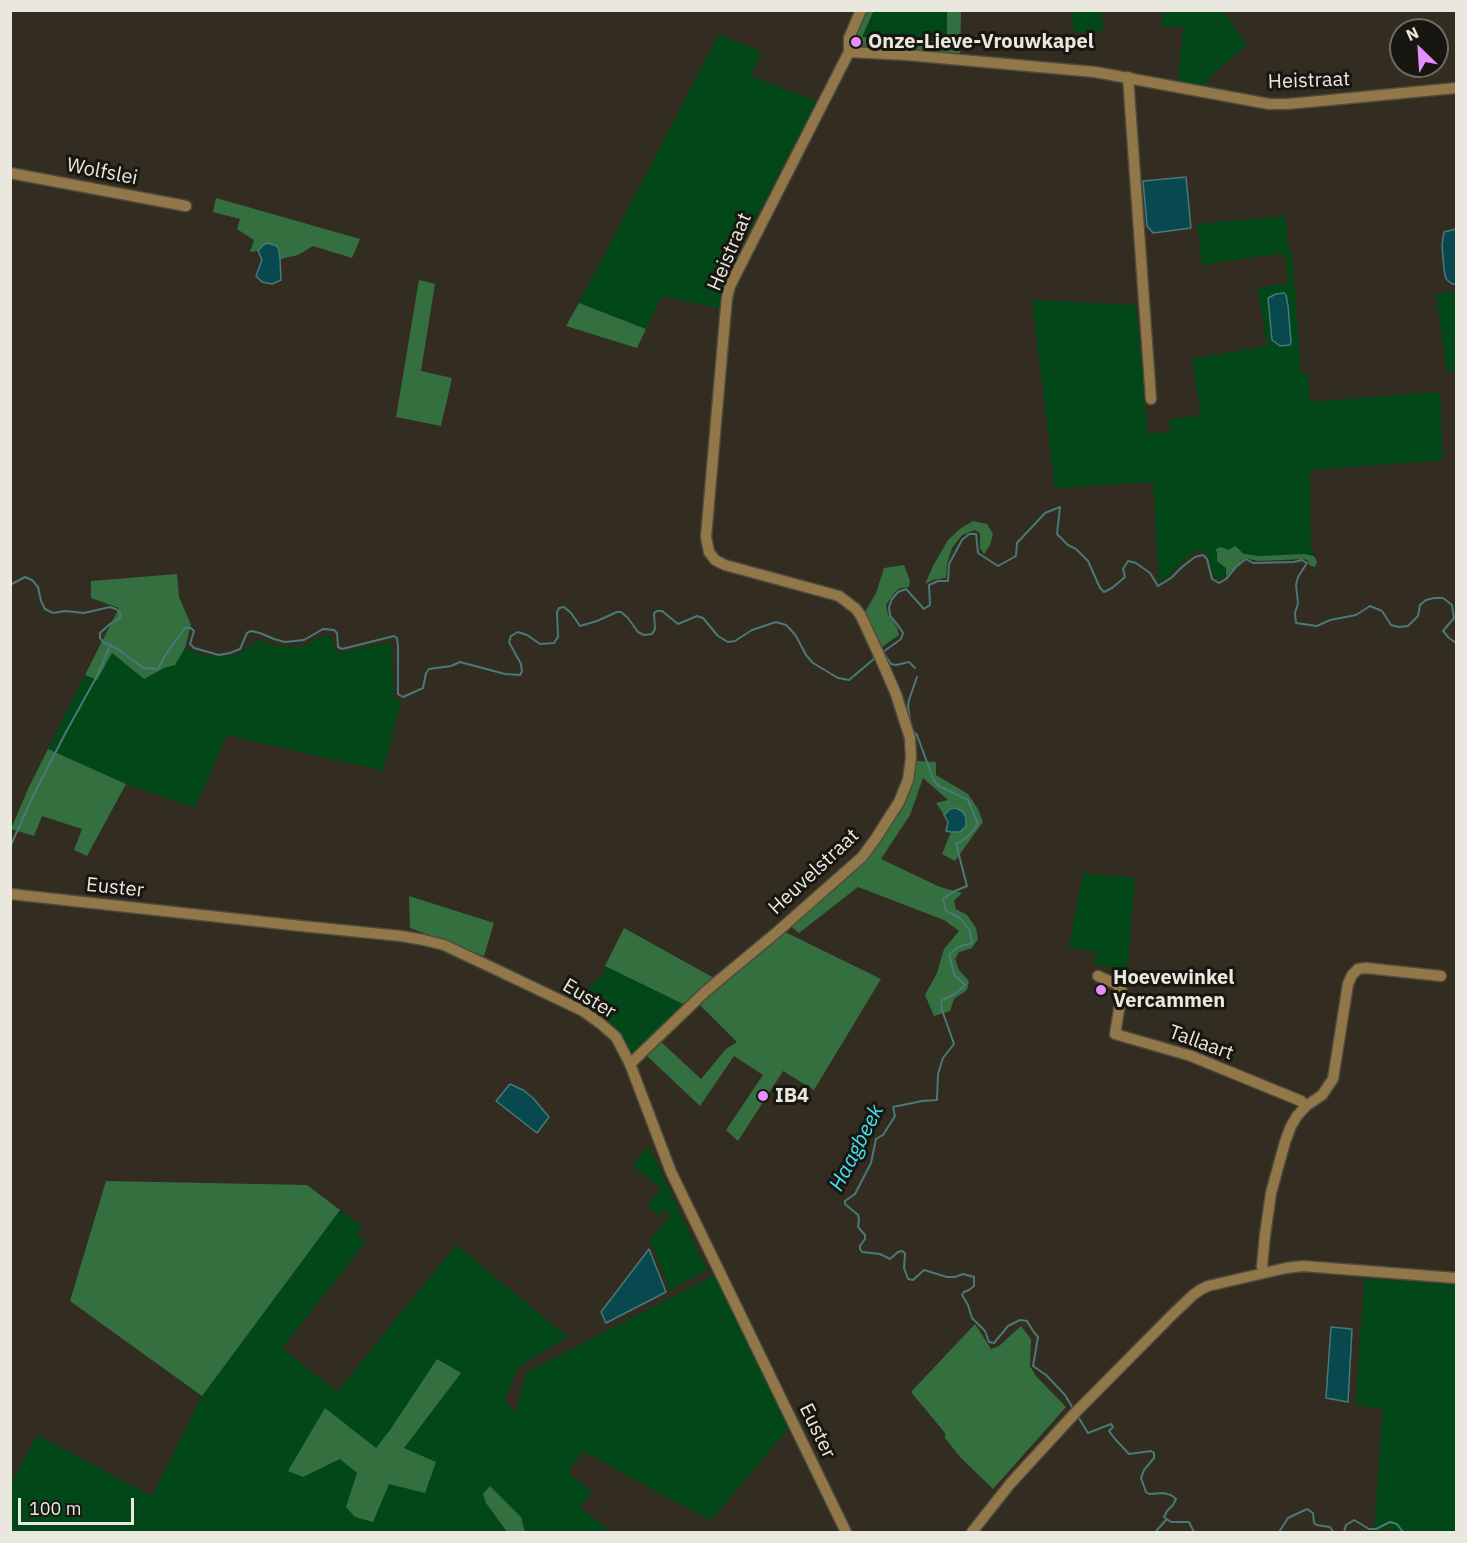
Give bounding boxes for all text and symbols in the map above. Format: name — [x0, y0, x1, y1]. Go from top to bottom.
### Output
north arrow — [1389, 18, 1449, 78]
text: N — [1403, 22, 1422, 45]
place label: Onze-Lieve-Vrouwkapel — [868, 30, 1094, 54]
marker: Onze-Lieve-Vrouwkapel — [849, 35, 863, 49]
street label: Heistraat — [1267, 68, 1351, 94]
street label: Wolfslei — [64, 153, 140, 191]
street label: Heistraat — [703, 209, 757, 295]
street label: Heuvelstraat — [764, 824, 864, 920]
street label: Euster — [85, 873, 145, 903]
place label: Hoevewinkel Vercammen — [1113, 966, 1234, 1013]
street label: Euster — [558, 974, 620, 1024]
marker: Hoevewinkel Vercammen — [1094, 983, 1108, 997]
street label: Tallaart — [1165, 1020, 1237, 1066]
place label: IB4 — [775, 1084, 809, 1108]
marker: IB4 — [756, 1089, 770, 1103]
water label: Haagbeek — [824, 1100, 890, 1196]
street label: Euster — [794, 1400, 840, 1462]
scale bar — [21, 1486, 136, 1524]
text: 100 m — [29, 1497, 81, 1520]

